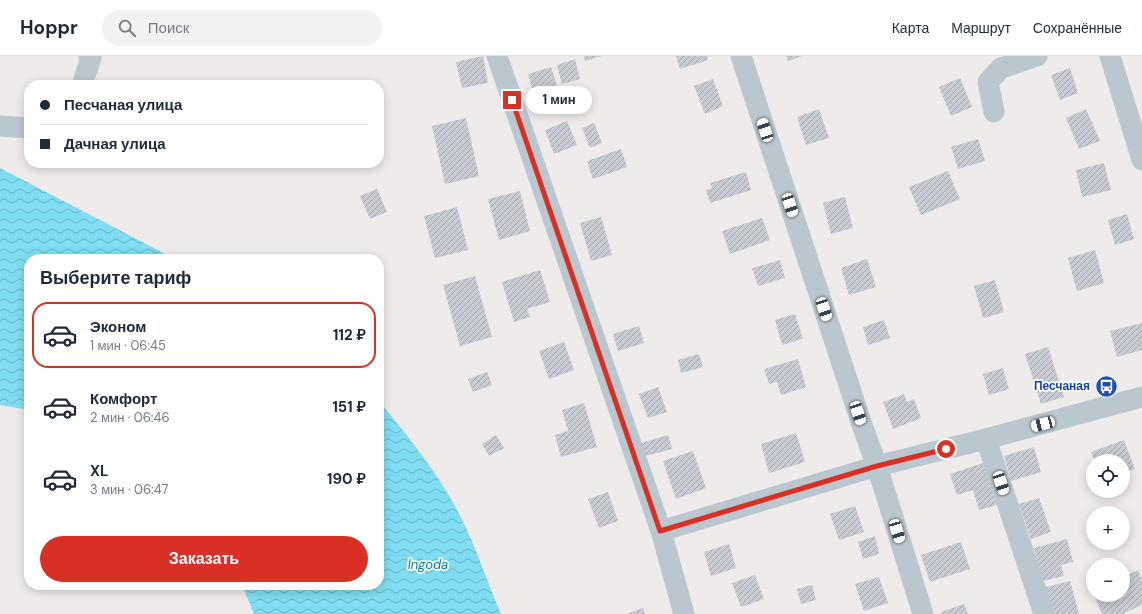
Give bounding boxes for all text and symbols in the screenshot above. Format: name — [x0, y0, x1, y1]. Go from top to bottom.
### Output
search box — [102, 10, 382, 46]
text: Hoppr — [20, 15, 78, 40]
icon: search — [116, 17, 138, 39]
text: Поиск — [148, 18, 189, 38]
text: Карта — [892, 19, 929, 37]
text: Маршрут — [951, 19, 1011, 37]
text: Сохранённые — [1033, 19, 1122, 37]
callout: 1 мин — [526, 86, 592, 114]
route end — [503, 91, 521, 109]
text: 1 мин — [542, 91, 576, 108]
text: Песчаная улица — [64, 95, 182, 115]
car — [756, 117, 774, 143]
text: Дачная улица — [64, 134, 166, 154]
car — [781, 192, 799, 218]
text: Выберите тариф — [40, 266, 191, 290]
car — [815, 296, 833, 322]
icon: car — [42, 317, 78, 353]
text: Эконом — [90, 317, 146, 337]
text: 112 ₽ — [333, 325, 366, 345]
text: 1 мин · 06:45 — [90, 337, 166, 354]
bus stop icon: Песчаная — [1093, 373, 1119, 399]
place label: Песчаная — [1034, 378, 1090, 394]
icon: car — [42, 389, 78, 425]
text: Комфорт — [90, 389, 157, 409]
text: 151 ₽ — [332, 397, 366, 417]
car — [849, 400, 867, 426]
text: 2 мин · 06:46 — [90, 409, 170, 426]
car — [1030, 415, 1056, 433]
route start — [937, 440, 955, 458]
map controls — [1086, 454, 1130, 602]
button: locate — [1086, 454, 1130, 498]
icon: car — [42, 461, 78, 497]
text: XL — [90, 461, 108, 481]
text: 190 ₽ — [327, 469, 366, 489]
car — [992, 470, 1010, 496]
text: 3 мин · 06:47 — [90, 481, 169, 498]
button: + — [1086, 506, 1130, 550]
car — [888, 518, 906, 544]
button: Заказать — [40, 536, 368, 582]
water label: Ingoda — [408, 556, 448, 573]
button: − — [1086, 558, 1130, 602]

